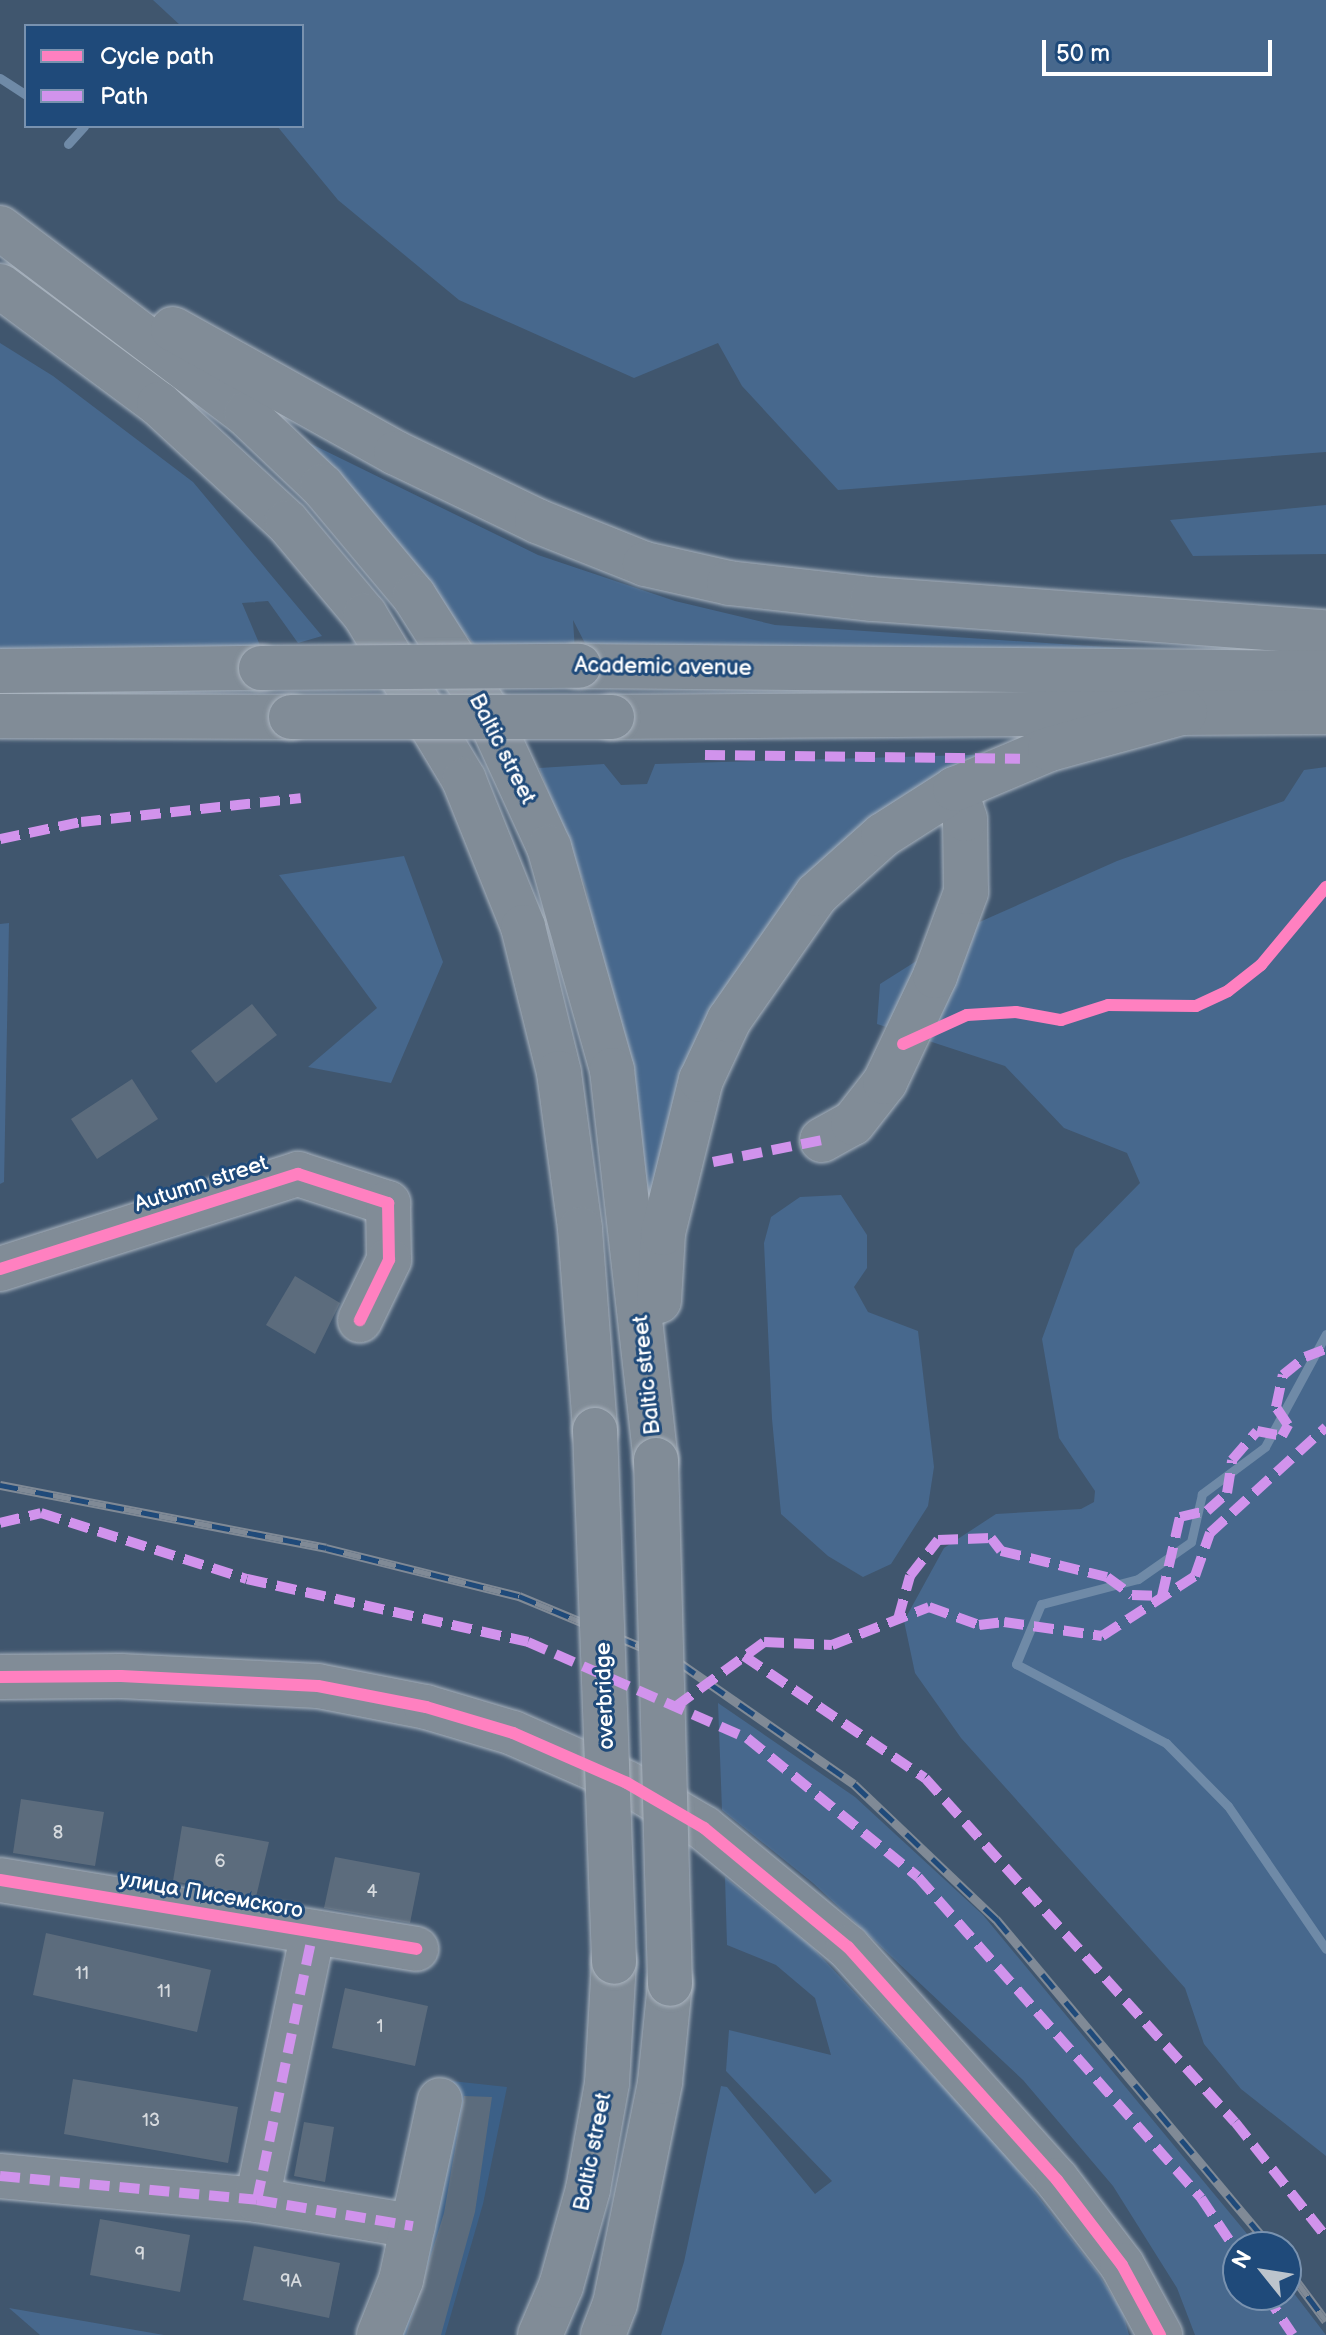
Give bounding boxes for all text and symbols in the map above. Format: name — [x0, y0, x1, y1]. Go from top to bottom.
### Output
legend — [24, 24, 304, 128]
scale bar — [1046, 24, 1276, 74]
text: 50 m — [1056, 39, 1110, 68]
text: Cycle path — [100, 42, 214, 71]
text: Path — [100, 82, 148, 111]
street label: Academic avenue — [574, 652, 752, 682]
street label: Baltic street — [463, 690, 541, 808]
street label: Autumn street — [131, 1150, 271, 1218]
street label: Baltic street — [628, 1314, 666, 1436]
street label: overbridge — [590, 1642, 620, 1750]
house number: 8 — [53, 1822, 63, 1844]
house number: 6 — [215, 1851, 225, 1873]
street label: улица Писемского — [117, 1866, 305, 1924]
house number: 4 — [367, 1881, 377, 1903]
house number: 11 — [75, 1963, 89, 1985]
house number: 11 — [157, 1981, 171, 2003]
house number: 1 — [377, 2016, 383, 2038]
street label: Baltic street — [569, 2091, 617, 2213]
house number: 13 — [142, 2110, 160, 2132]
north arrow — [1222, 2231, 1302, 2311]
house number: 9 — [135, 2244, 145, 2266]
text: N — [1227, 2246, 1258, 2274]
house number: 9А — [280, 2271, 302, 2293]

